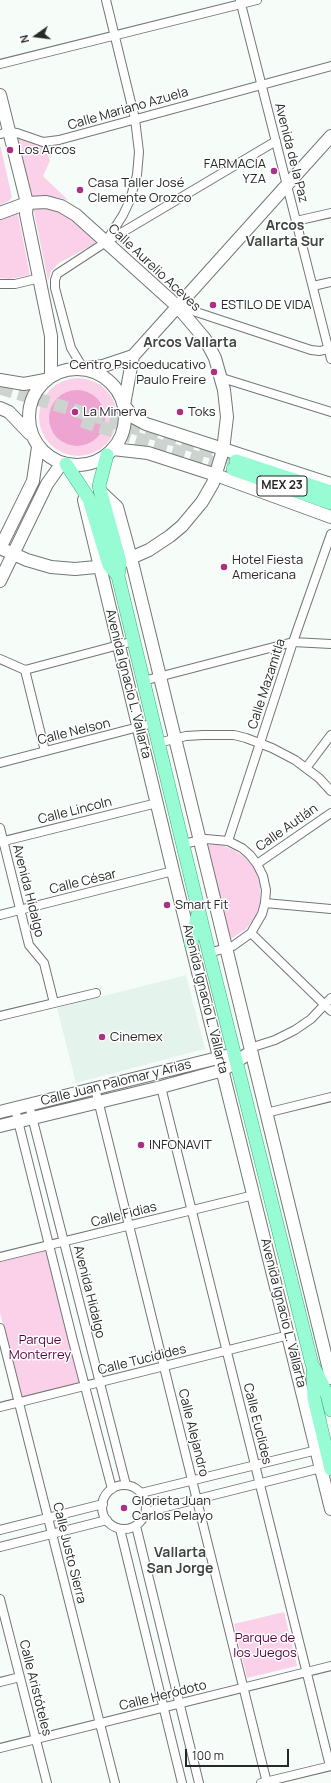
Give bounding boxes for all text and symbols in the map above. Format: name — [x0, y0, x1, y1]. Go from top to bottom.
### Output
north arrow — [16, 16, 56, 56]
text: N — [16, 33, 32, 45]
street label: Calle Mariano Azuela — [66, 84, 190, 134]
street label: Avenida de la Paz — [271, 102, 311, 204]
place label: Los Arcos — [18, 142, 76, 158]
marker: Los Arcos — [5, 145, 15, 155]
place label: FARMACIA YZA — [204, 156, 266, 187]
marker: FARMACIA YZA — [269, 166, 279, 176]
place label: Casa Taller José Clemente Orozco — [88, 175, 191, 206]
marker: Casa Taller José Clemente Orozco — [75, 185, 85, 195]
district label: Arcos Vallarta Sur — [246, 218, 324, 250]
street label: Calle Aurelio Aceves — [105, 221, 203, 315]
place label: ESTILO DE VIDA — [221, 297, 312, 313]
marker: ESTILO DE VIDA — [208, 300, 218, 310]
district label: Arcos Vallarta — [143, 335, 237, 351]
place label: Centro Psicoeducativo Paulo Freire — [69, 357, 206, 388]
marker: Centro Psicoeducativo Paulo Freire — [209, 367, 219, 377]
place label: La Minerva — [83, 404, 147, 420]
place label: Toks — [188, 404, 216, 420]
marker: La Minerva — [70, 407, 80, 417]
marker: Toks — [175, 407, 185, 417]
road number: MEX 23 — [257, 476, 307, 496]
place label: Hotel Fiesta Americana — [232, 552, 303, 583]
marker: Hotel Fiesta Americana — [219, 562, 229, 572]
street label: Avenida Ignacio L. Vallarta — [102, 608, 154, 760]
street label: Calle Mazamitla — [245, 637, 289, 731]
street label: Calle Nelson — [36, 715, 112, 749]
street label: Calle Lincoln — [36, 794, 114, 828]
street label: Calle Autlán — [253, 801, 321, 855]
street label: Avenida Hidalgo — [9, 843, 47, 939]
street label: Calle César — [48, 866, 118, 898]
place label: Smart Fit — [175, 897, 229, 913]
marker: Smart Fit — [162, 900, 172, 910]
street label: Avenida Ignacio L. Vallarta — [179, 923, 231, 1075]
place label: Cinemex — [110, 1029, 163, 1045]
marker: Cinemex — [97, 1032, 107, 1042]
street label: Calle Juan Palomar y Arias — [39, 1057, 193, 1109]
place label: INFONAVIT — [149, 1137, 212, 1153]
marker: INFONAVIT — [136, 1140, 146, 1150]
street label: Calle Fidias — [90, 1199, 158, 1231]
street label: Avenida Ignacio L. Vallarta — [257, 1237, 309, 1389]
street label: Avenida Hidalgo — [70, 1244, 108, 1340]
park label: Parque Monterrey — [9, 1332, 71, 1363]
street label: Calle Tucídides — [96, 1341, 188, 1379]
street label: Calle Euclides — [239, 1382, 275, 1466]
street label: Calle Alejandro — [175, 1388, 211, 1478]
place label: Glorieta Juan Carlos Pelayo — [132, 1493, 213, 1524]
street label: Calle Justo Sierra — [49, 1501, 89, 1605]
marker: Glorieta Juan Carlos Pelayo — [119, 1503, 129, 1513]
district label: Vallarta San Jorge — [147, 1545, 213, 1578]
park label: Parque de los Juegos — [233, 1630, 297, 1661]
street label: Calle Aristóteles — [16, 1638, 54, 1738]
street label: Calle Heródoto — [118, 1678, 208, 1714]
scale bar — [187, 1741, 291, 1767]
text: 100 m — [192, 1747, 224, 1764]

